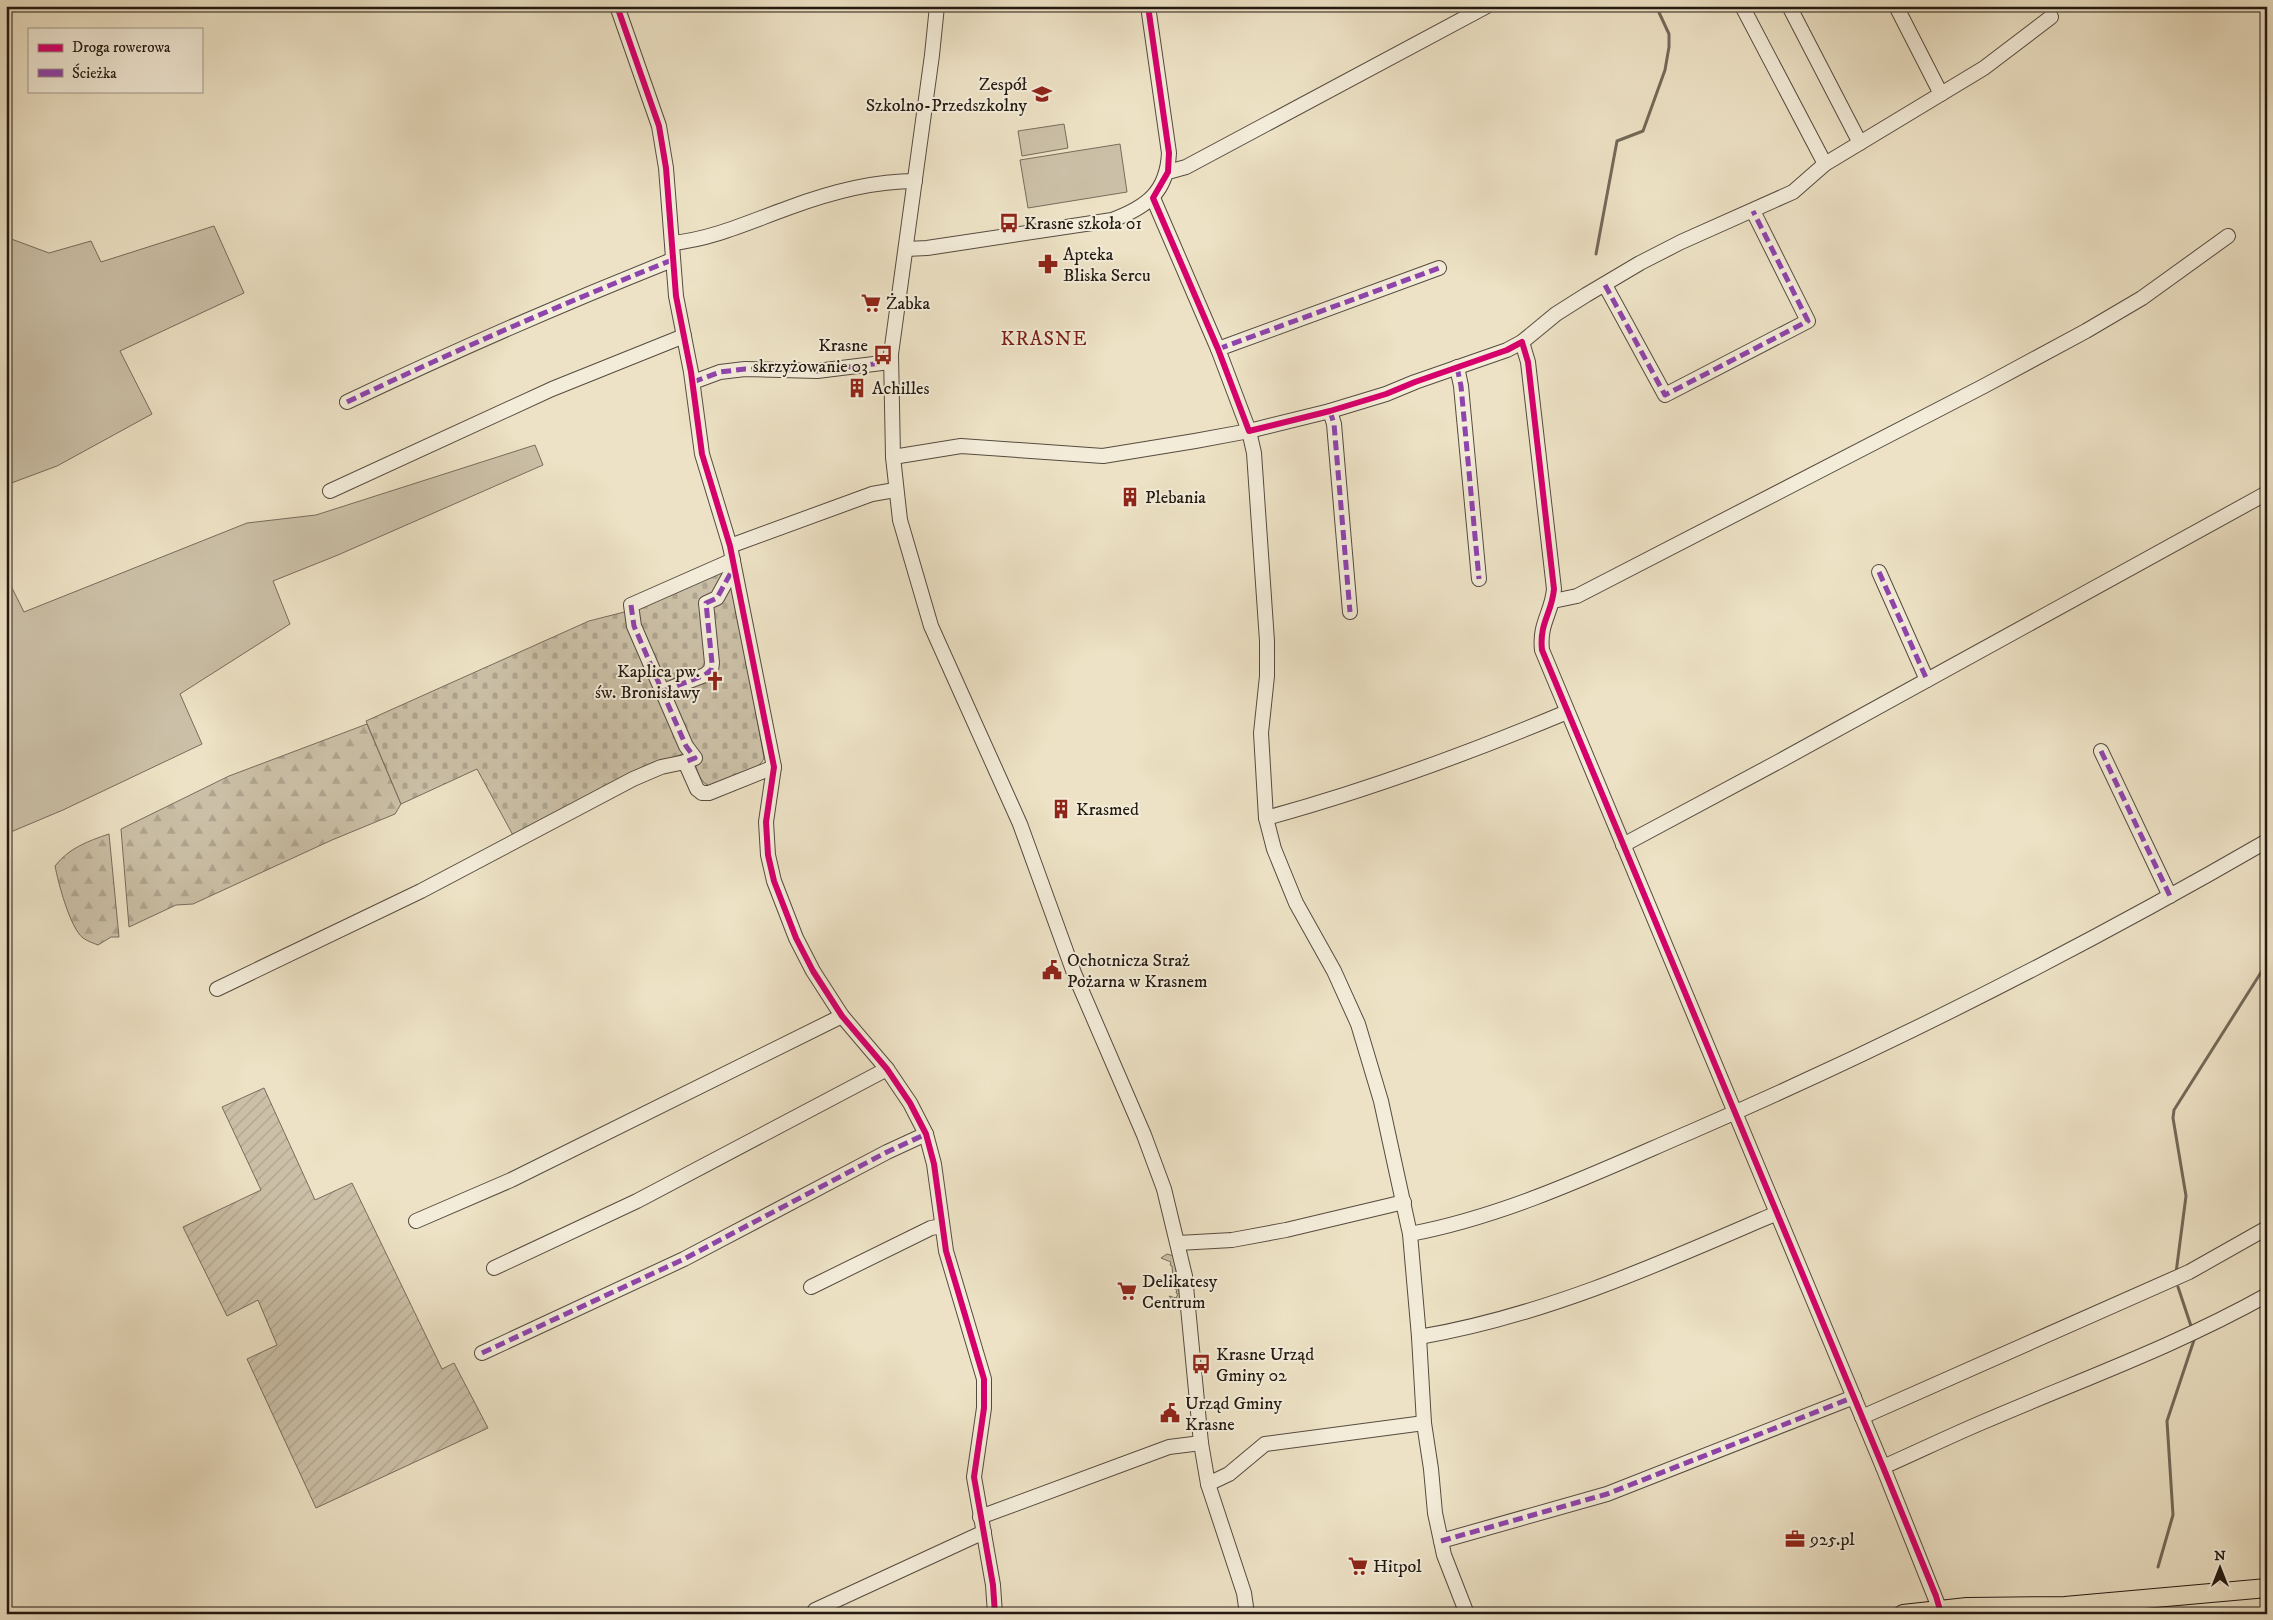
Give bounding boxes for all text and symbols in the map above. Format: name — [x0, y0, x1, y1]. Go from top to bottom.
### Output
legend — [28, 28, 202, 92]
text: Droga rowerowa — [72, 38, 171, 57]
text: Ścieżka — [72, 63, 117, 83]
place label: Zespół Szkolno-Przedszkolny — [866, 74, 1028, 117]
school or university icon: Zespół Szkolno-Przedszkolny — [1031, 83, 1053, 105]
bus stop icon: Krasne szkoła 01 — [998, 212, 1020, 234]
place label: Krasne szkoła 01 — [1024, 213, 1142, 235]
place label: Apteka Bliska Sercu — [1063, 244, 1151, 287]
pharmacy icon: Apteka Bliska Sercu — [1037, 253, 1059, 275]
supermarket icon: Żabka — [860, 292, 882, 314]
place label: Żabka — [886, 293, 930, 315]
district label: KRASNE — [1000, 327, 1088, 352]
place label: Krasne skrzyżowanie 03 — [753, 335, 868, 378]
bus stop icon: Krasne skrzyżowanie 03 — [872, 344, 894, 366]
building icon: Achilles — [846, 377, 868, 399]
place label: Achilles — [872, 378, 930, 400]
building icon: Plebania — [1119, 486, 1141, 508]
place label: Plebania — [1145, 487, 1206, 509]
place label: Kaplica pw. św. Bronisławy — [595, 661, 700, 704]
church icon: Kaplica pw. św. Bronisławy — [704, 670, 726, 692]
building icon: Krasmed — [1050, 798, 1072, 820]
place label: Krasmed — [1076, 799, 1139, 821]
place label: Ochotnicza Straż Pożarna w Krasnem — [1067, 950, 1208, 993]
public building icon: Ochotnicza Straż Pożarna w Krasnem — [1041, 959, 1063, 981]
place label: Delikatesy Centrum — [1142, 1271, 1218, 1314]
supermarket icon: Delikatesy Centrum — [1116, 1280, 1138, 1302]
place label: Krasne Urząd Gminy 02 — [1216, 1344, 1314, 1387]
bus stop icon: Krasne Urząd Gminy 02 — [1190, 1353, 1212, 1375]
place label: Urząd Gminy Krasne — [1185, 1393, 1282, 1436]
public building icon: Urząd Gminy Krasne — [1159, 1402, 1181, 1424]
office icon: 925.pl — [1784, 1528, 1806, 1550]
place label: 925.pl — [1809, 1529, 1855, 1551]
north arrow — [2196, 1542, 2246, 1592]
text: N — [2214, 1547, 2226, 1565]
supermarket icon: Hitpol — [1347, 1555, 1369, 1577]
place label: Hitpol — [1373, 1556, 1422, 1578]

